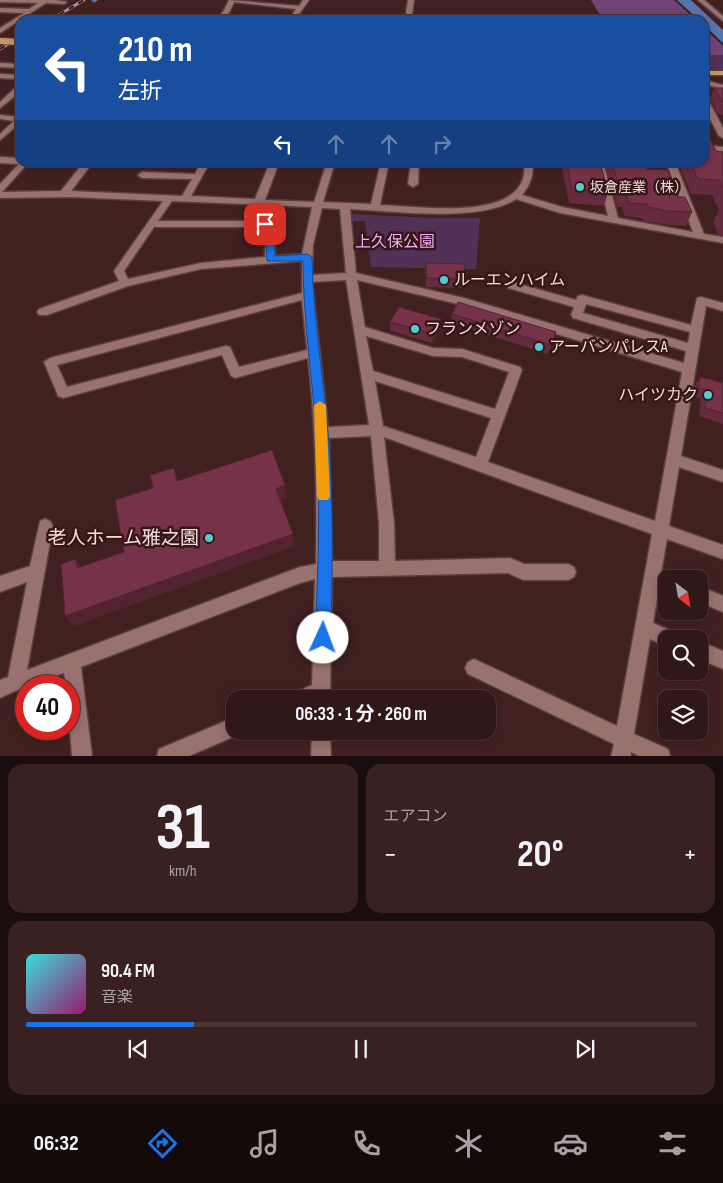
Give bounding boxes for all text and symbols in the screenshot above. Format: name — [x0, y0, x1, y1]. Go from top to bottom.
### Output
text: 210 m — [118, 29, 192, 72]
icon: left — [35, 35, 100, 100]
text: 左折 — [118, 78, 162, 105]
icon: left — [269, 130, 297, 158]
icon: ahead — [322, 130, 350, 158]
icon: ahead — [375, 130, 403, 158]
icon: right — [428, 130, 456, 158]
place label: 坂倉産業（株） — [590, 179, 688, 196]
marker: 坂倉産業（株） — [574, 181, 586, 193]
pin — [244, 203, 286, 245]
icon: arrive — [251, 210, 279, 238]
park label: 上久保公園 — [355, 233, 435, 252]
place label: ルーエンハイム — [454, 271, 565, 290]
marker: ルーエンハイム — [438, 274, 450, 286]
place label: フランメゾン — [425, 320, 521, 339]
marker: フランメゾン — [409, 323, 421, 335]
place label: アーバンパレスA — [549, 338, 668, 357]
marker: アーバンパレスA — [533, 341, 545, 353]
place label: ハイツカク — [618, 386, 698, 405]
marker: ハイツカク — [702, 389, 714, 401]
place label: 老人ホーム雅之園 — [48, 527, 199, 550]
marker: 老人ホーム雅之園 — [203, 532, 215, 544]
north arrow — [658, 570, 708, 620]
map controls — [658, 570, 708, 740]
position arrow — [296, 611, 348, 663]
button: search — [658, 630, 708, 680]
speed limit sign: 40 — [15, 675, 80, 740]
button: layers — [658, 690, 708, 740]
text: 06:33 · 1 分 · 260 m — [295, 703, 427, 726]
text: 31 — [155, 790, 210, 868]
text: エアコン — [384, 807, 448, 826]
text: 20° — [517, 832, 564, 877]
text: − — [384, 838, 397, 871]
text: + — [683, 838, 697, 871]
text: km/h — [169, 862, 197, 881]
text: 90.4 FM — [101, 960, 155, 983]
text: 音楽 — [101, 988, 133, 1007]
icon: previous — [124, 1035, 152, 1063]
icon: pause — [347, 1035, 375, 1063]
icon: next — [571, 1035, 599, 1063]
icon: directions — [145, 1126, 180, 1161]
icon: music — [247, 1126, 282, 1161]
icon: phone — [349, 1126, 384, 1161]
icon: climate — [451, 1126, 486, 1161]
icon: car — [553, 1126, 588, 1161]
icon: filters — [655, 1126, 690, 1161]
text: 06:32 — [33, 1130, 79, 1157]

